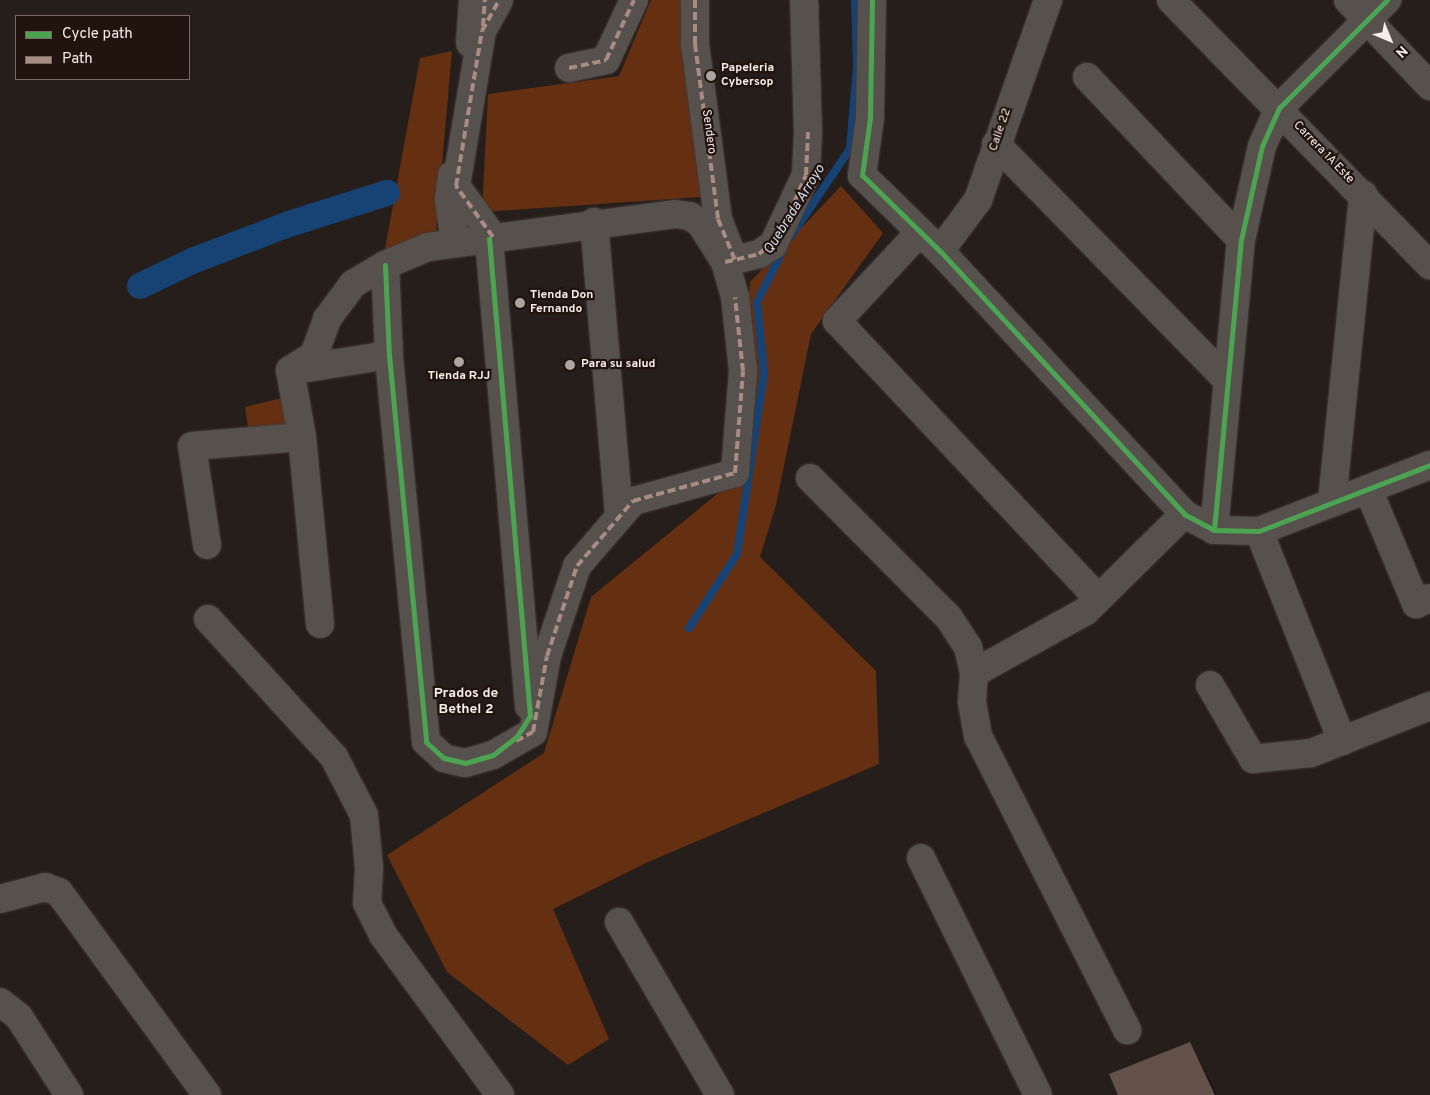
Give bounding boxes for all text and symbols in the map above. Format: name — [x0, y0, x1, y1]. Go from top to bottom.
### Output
legend — [15, 15, 190, 80]
north arrow — [1365, 15, 1415, 65]
text: Cycle path — [62, 25, 133, 44]
text: N — [1391, 41, 1411, 61]
text: Path — [62, 50, 93, 69]
place label: Papeleria Cybersop — [721, 62, 774, 90]
marker: Papeleria Cybersop — [705, 70, 717, 82]
street label: Calle 22 — [987, 107, 1015, 153]
street label: Sendero — [698, 109, 718, 155]
street label: Carrera 1A Este — [1289, 119, 1357, 187]
water label: Quebrada Arroyo — [761, 162, 829, 258]
place label: Tienda Don Fernando — [530, 289, 593, 317]
marker: Tienda Don Fernando — [514, 297, 526, 309]
marker: Tienda RJJ — [453, 356, 465, 368]
marker: Para su salud — [563, 358, 577, 372]
place label: Para su salud — [581, 358, 655, 372]
place label: Tienda RJJ — [428, 370, 490, 384]
district label: Prados de Bethel 2 — [434, 686, 498, 719]

